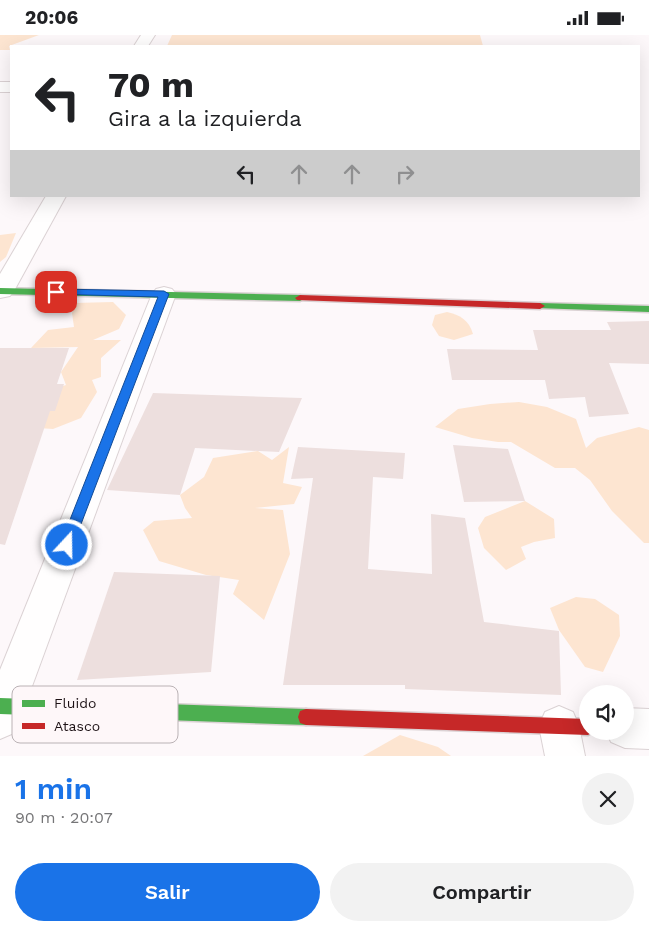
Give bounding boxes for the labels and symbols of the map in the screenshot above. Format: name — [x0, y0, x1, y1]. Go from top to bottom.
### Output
pin — [35, 271, 77, 313]
position arrow — [40, 518, 92, 570]
legend — [12, 686, 178, 743]
text: Fluido — [54, 695, 96, 711]
text: Atasco — [54, 718, 100, 734]

